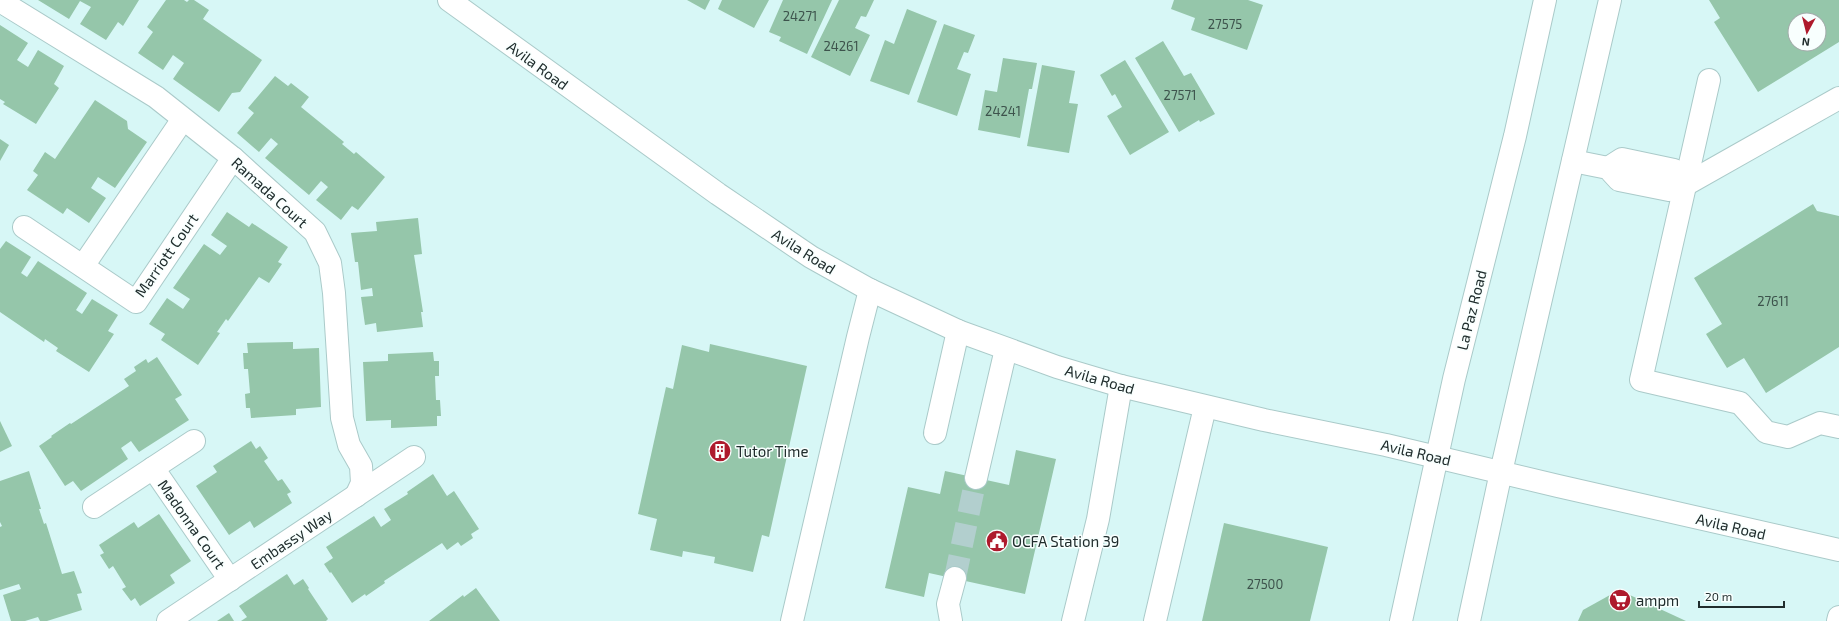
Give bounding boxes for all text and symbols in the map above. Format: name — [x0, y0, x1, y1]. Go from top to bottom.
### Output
house number: 24271 — [783, 8, 817, 24]
north arrow — [1787, 12, 1827, 52]
house number: 27575 — [1208, 16, 1242, 32]
text: N — [1801, 35, 1810, 49]
street label: Avila Road — [504, 37, 572, 93]
house number: 24261 — [823, 38, 859, 54]
house number: 27571 — [1164, 87, 1196, 103]
house number: 24241 — [985, 103, 1021, 119]
street label: Ramada Court — [228, 153, 312, 231]
street label: Marriott Court — [131, 210, 202, 300]
street label: Avila Road — [769, 224, 839, 278]
street label: La Paz Road — [1452, 268, 1490, 352]
house number: 27611 — [1757, 293, 1789, 309]
street label: Avila Road — [1063, 361, 1137, 397]
street label: Avila Road — [1379, 435, 1453, 469]
building icon: Tutor Time — [707, 438, 733, 464]
place label: Tutor Time — [736, 442, 809, 460]
street label: Madonna Court — [155, 476, 230, 572]
street label: Embassy Way — [247, 505, 335, 573]
street label: Avila Road — [1694, 509, 1768, 543]
public building icon: OCFA Station 39 — [984, 528, 1010, 554]
place label: OCFA Station 39 — [1012, 532, 1119, 550]
house number: 27500 — [1247, 576, 1283, 592]
scale bar — [1699, 583, 1784, 609]
supermarket icon: ampm — [1607, 587, 1633, 613]
text: 20 m — [1705, 589, 1732, 603]
place label: ampm — [1636, 591, 1679, 609]

